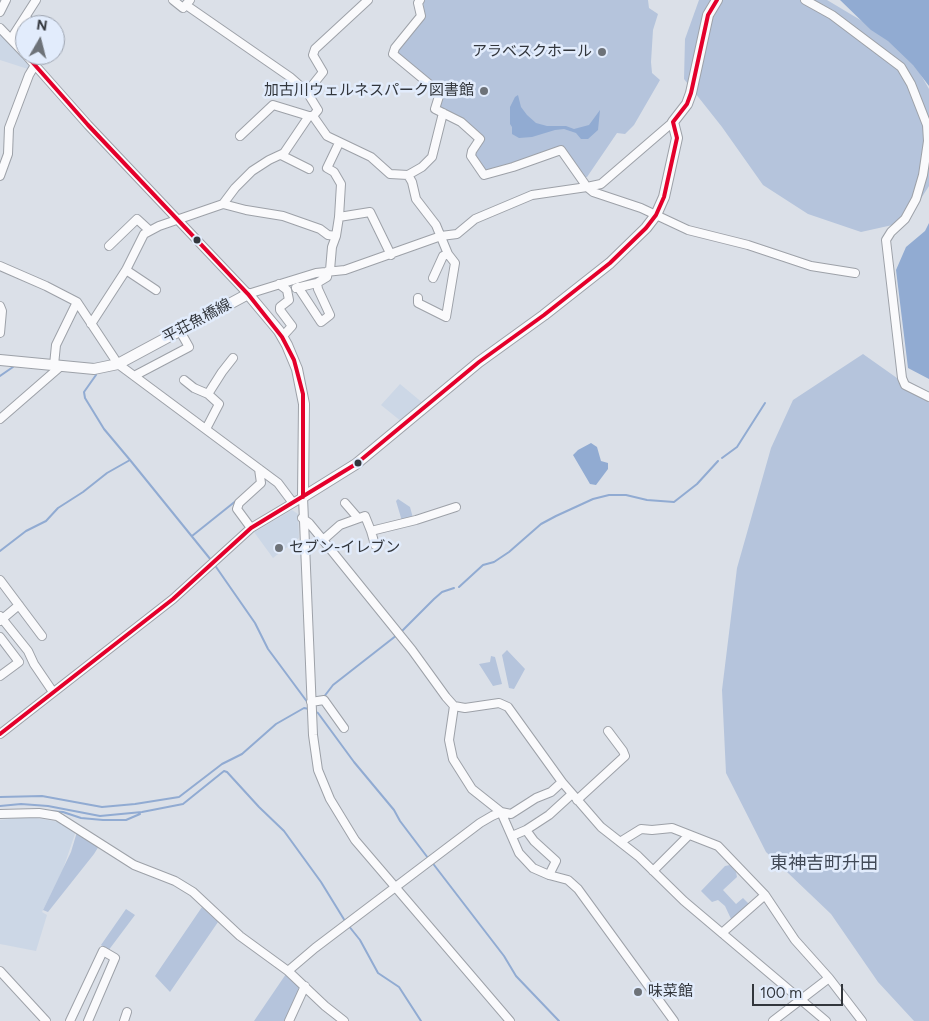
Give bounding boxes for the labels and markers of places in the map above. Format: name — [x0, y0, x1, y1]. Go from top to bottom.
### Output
place label: アラベスクホール — [472, 43, 592, 61]
marker: アラベスクホール — [596, 46, 608, 58]
place label: 加古川ウェルネスパーク図書館 — [264, 82, 474, 100]
marker: 加古川ウェルネスパーク図書館 — [478, 85, 490, 97]
unlabelled marker — [192, 235, 202, 245]
unlabelled marker — [353, 458, 363, 468]
place label: セブン-イレブン — [289, 539, 400, 557]
marker: セブン-イレブン — [273, 542, 285, 554]
place label: 味菜館 — [648, 983, 693, 1001]
marker: 味菜館 — [632, 986, 644, 998]

